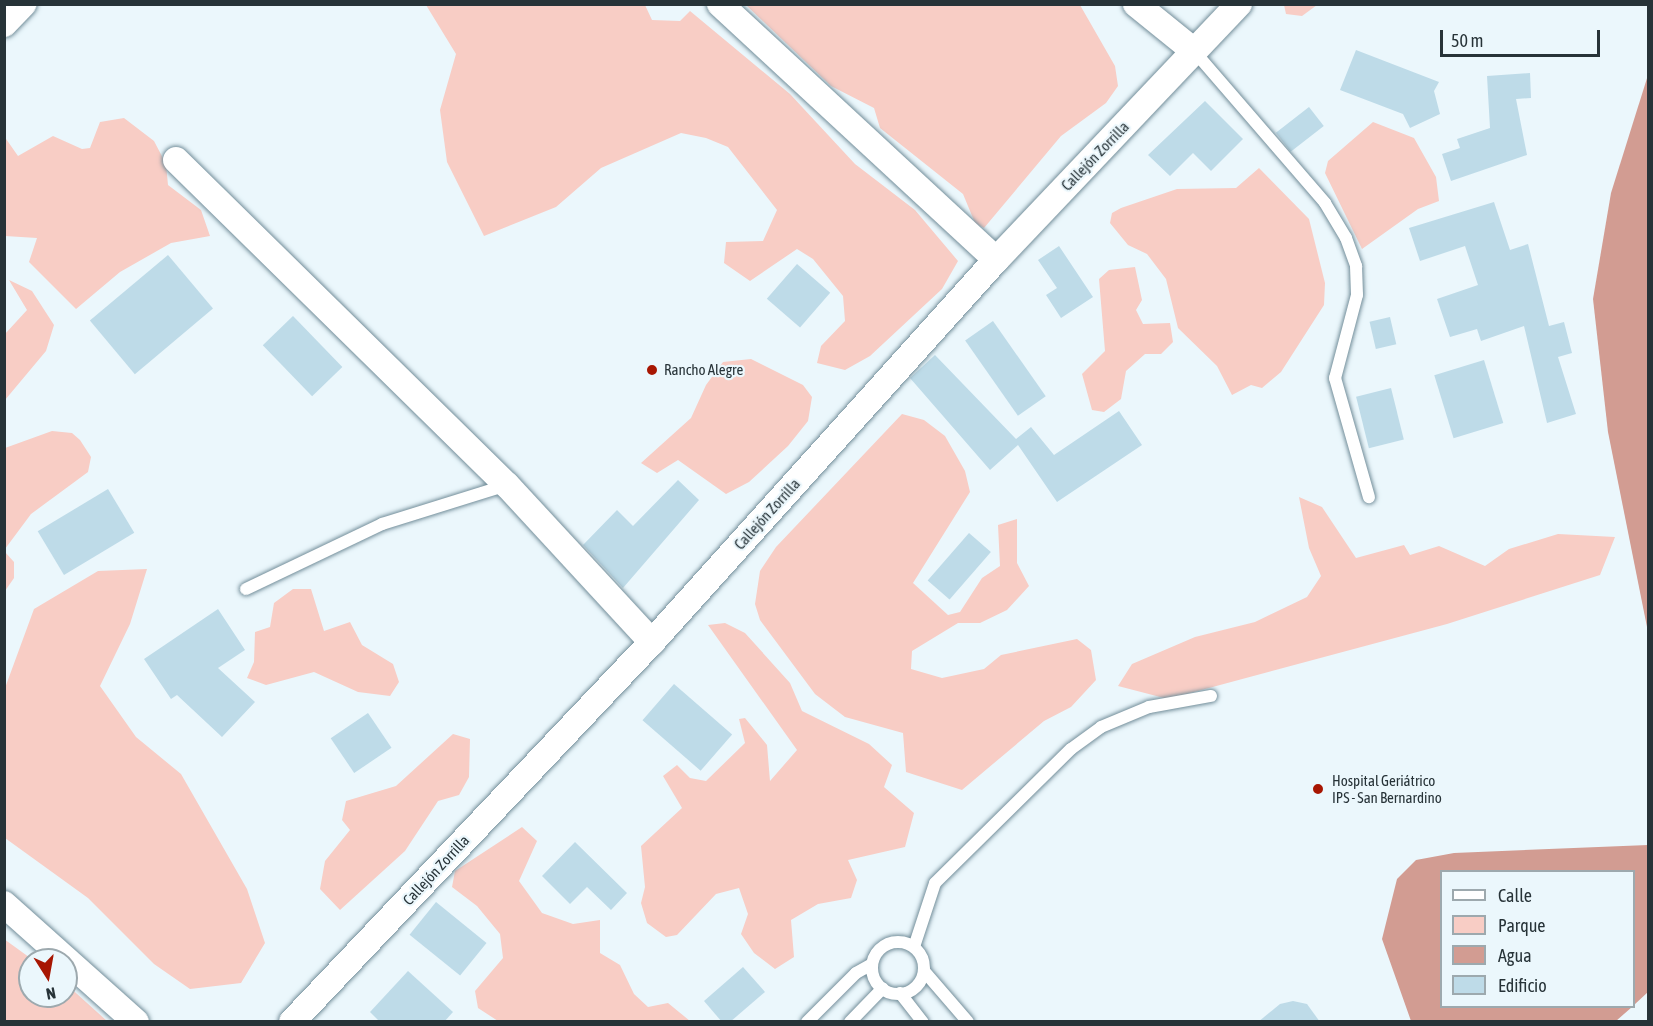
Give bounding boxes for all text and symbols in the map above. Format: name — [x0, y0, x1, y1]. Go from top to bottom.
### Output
scale bar — [1443, 18, 1604, 56]
text: 50 m — [1451, 30, 1483, 51]
street label: Callejón Zorrilla — [1058, 118, 1132, 194]
place label: Rancho Alegre — [664, 361, 743, 379]
marker: Rancho Alegre — [645, 363, 659, 377]
street label: Callejón Zorrilla — [730, 475, 804, 553]
place label: Hospital Geriátrico IPS - San Bernardino — [1332, 771, 1442, 806]
marker: Hospital Geriátrico IPS - San Bernardino — [1309, 780, 1327, 798]
street label: Callejón Zorrilla — [399, 831, 473, 909]
legend — [1440, 870, 1635, 1008]
text: Calle — [1498, 885, 1532, 906]
text: Parque — [1498, 915, 1546, 936]
text: Agua — [1498, 945, 1532, 966]
north arrow — [18, 948, 78, 1008]
text: Edificio — [1498, 975, 1547, 996]
text: N — [45, 984, 57, 1003]

